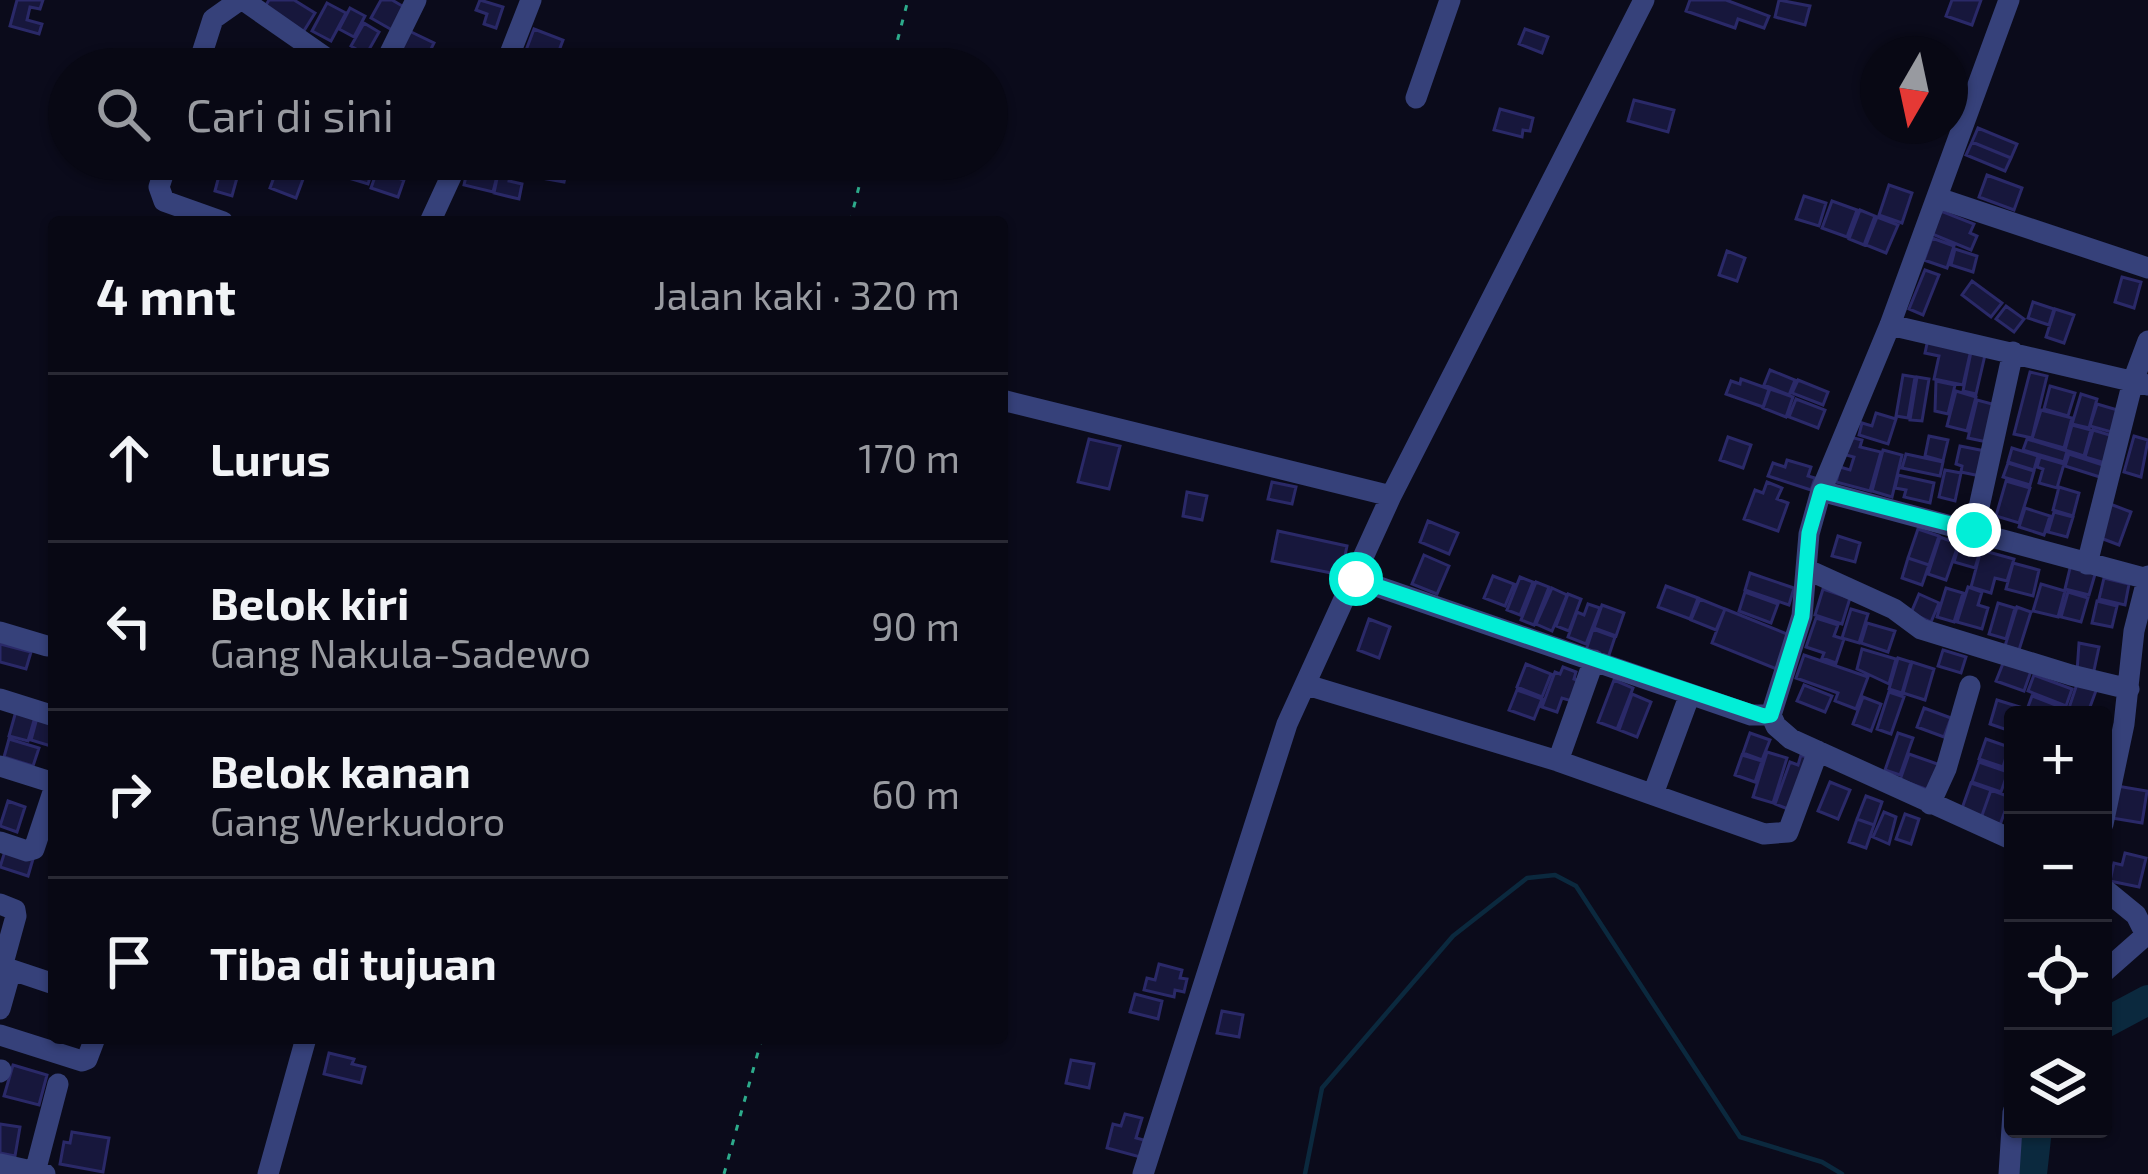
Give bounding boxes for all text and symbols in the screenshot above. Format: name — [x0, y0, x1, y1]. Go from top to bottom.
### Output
north arrow — [1860, 36, 1968, 144]
search box — [48, 48, 1008, 180]
icon: search — [90, 81, 156, 147]
text: Cari di sini — [186, 87, 394, 141]
text: 4 mnt — [96, 264, 236, 325]
text: Jalan kaki · 320 m — [654, 271, 960, 318]
icon: ahead — [96, 425, 162, 491]
text: Lurus — [210, 431, 331, 485]
text: 170 m — [858, 434, 960, 481]
route end — [1947, 503, 2001, 557]
route start — [1329, 552, 1383, 606]
text: Belok kiri — [210, 575, 409, 629]
icon: left — [96, 593, 162, 659]
text: 90 m — [871, 602, 960, 649]
text: Gang Nakula-Sadewo — [210, 629, 591, 676]
map controls — [2004, 706, 2112, 1138]
button: + — [2004, 706, 2112, 814]
text: Belok kanan — [210, 743, 471, 797]
icon: right — [96, 761, 162, 827]
text: 60 m — [871, 770, 960, 817]
text: Gang Werkudoro — [210, 797, 505, 844]
button: − — [2004, 814, 2112, 922]
button: locate — [2004, 922, 2112, 1030]
icon: arrive — [96, 929, 162, 995]
text: Tiba di tujuan — [210, 935, 497, 989]
button: layers — [2004, 1030, 2112, 1138]

